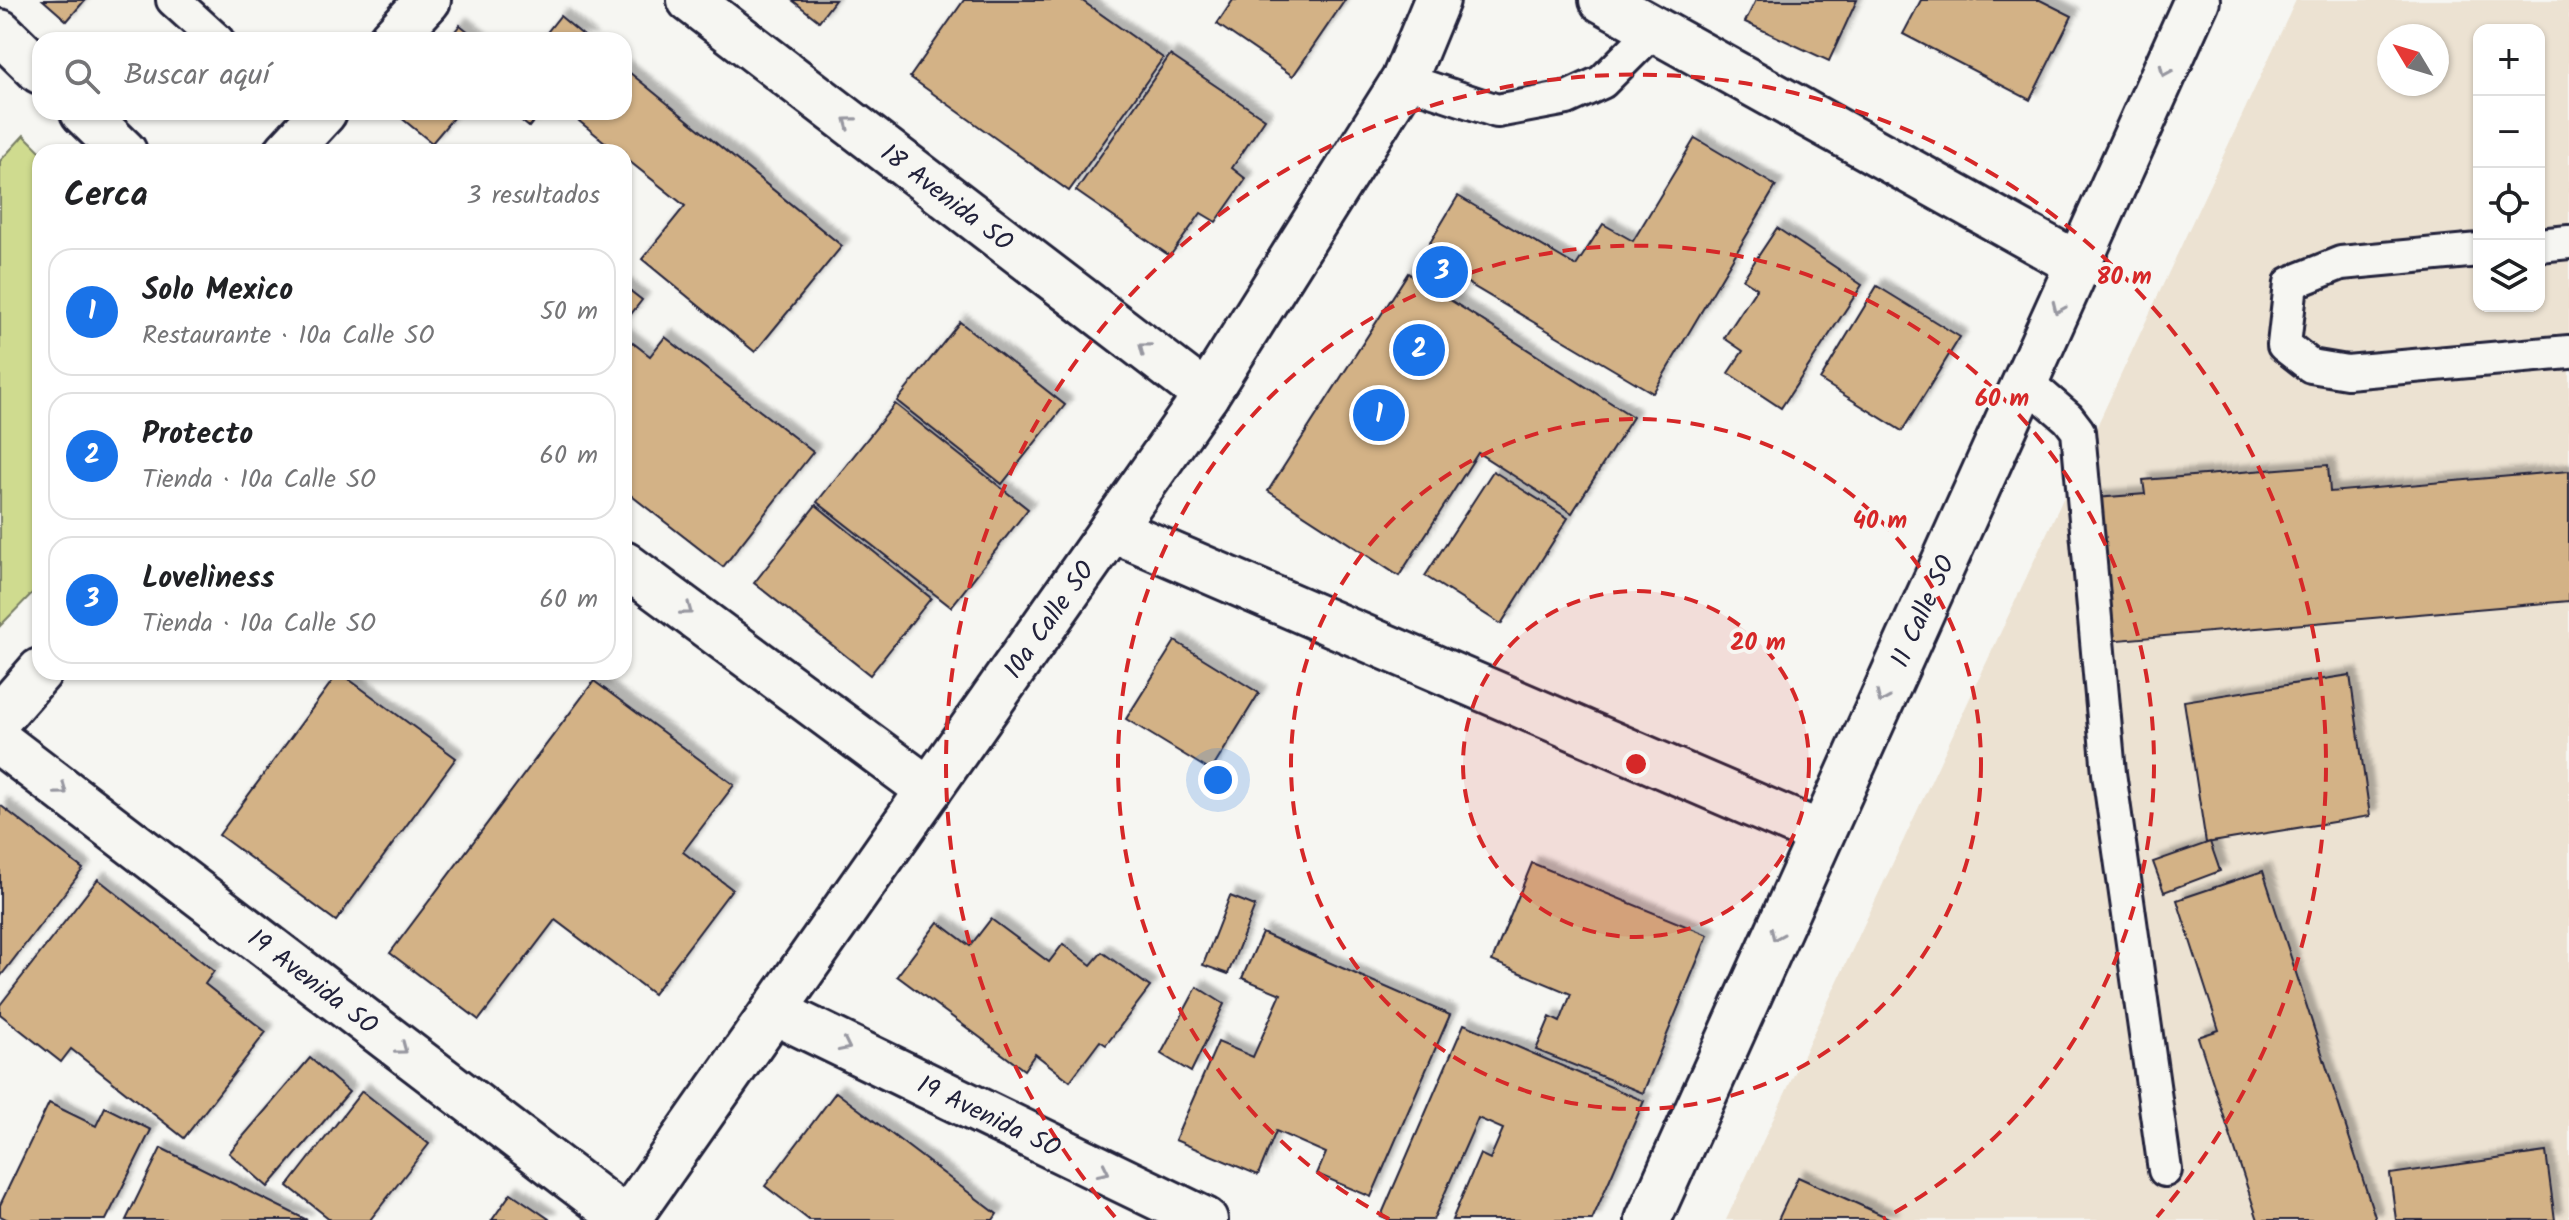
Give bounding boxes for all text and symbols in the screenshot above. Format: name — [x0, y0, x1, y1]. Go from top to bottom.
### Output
north arrow — [2377, 24, 2449, 96]
map controls — [2473, 24, 2545, 312]
button: + — [2473, 24, 2545, 96]
search box — [32, 32, 632, 120]
text: Buscar aquí — [124, 52, 270, 100]
icon: search — [60, 54, 104, 98]
one-way arrow — [2159, 63, 2175, 77]
button: − — [2473, 96, 2545, 168]
one-way arrow — [843, 117, 857, 131]
street label: 18 Avenida SO — [870, 134, 1022, 263]
button: locate — [2473, 168, 2545, 240]
text: Cerca — [64, 169, 148, 223]
text: 3 resultados — [466, 175, 600, 217]
button: layers — [2473, 240, 2545, 312]
pin: 3 — [1416, 242, 1468, 302]
text: 80 m — [2096, 258, 2152, 297]
text: Solo Mexico — [142, 267, 293, 315]
text: 1 — [88, 291, 96, 333]
text: 50 m — [540, 291, 598, 333]
one-way arrow — [2052, 300, 2068, 314]
text: Restaurante · 10a Calle SO — [142, 315, 434, 357]
pin: 2 — [1393, 320, 1445, 380]
one-way arrow — [1138, 343, 1153, 357]
text: 60 m — [1975, 380, 2029, 419]
pin: 1 — [1353, 385, 1405, 445]
text: Protecto — [142, 411, 253, 459]
text: 2 — [84, 435, 100, 477]
text: 60 m — [539, 435, 598, 477]
text: Tienda · 10a Calle SO — [142, 459, 376, 501]
text: 40 m — [1853, 502, 1907, 541]
street label: 11 Calle SO — [1880, 549, 1968, 675]
street label: 10a Calle SO — [994, 552, 1107, 688]
text: Loveliness — [142, 555, 274, 603]
text: 3 — [85, 579, 99, 621]
text: 60 m — [539, 579, 598, 621]
one-way arrow — [678, 601, 692, 615]
text: Tienda · 10a Calle SO — [142, 603, 376, 645]
text: 20 m — [1730, 624, 1786, 663]
one-way arrow — [1876, 690, 1892, 704]
centre of rings — [1622, 750, 1650, 778]
your location — [1198, 760, 1238, 800]
one-way arrow — [53, 780, 68, 794]
street label: 19 Avenida SO — [237, 919, 386, 1047]
one-way arrow — [1769, 927, 1785, 941]
one-way arrow — [837, 1036, 851, 1052]
one-way arrow — [393, 1040, 408, 1054]
street label: 19 Avenida SO — [909, 1065, 1067, 1170]
one-way arrow — [1096, 1162, 1111, 1177]

